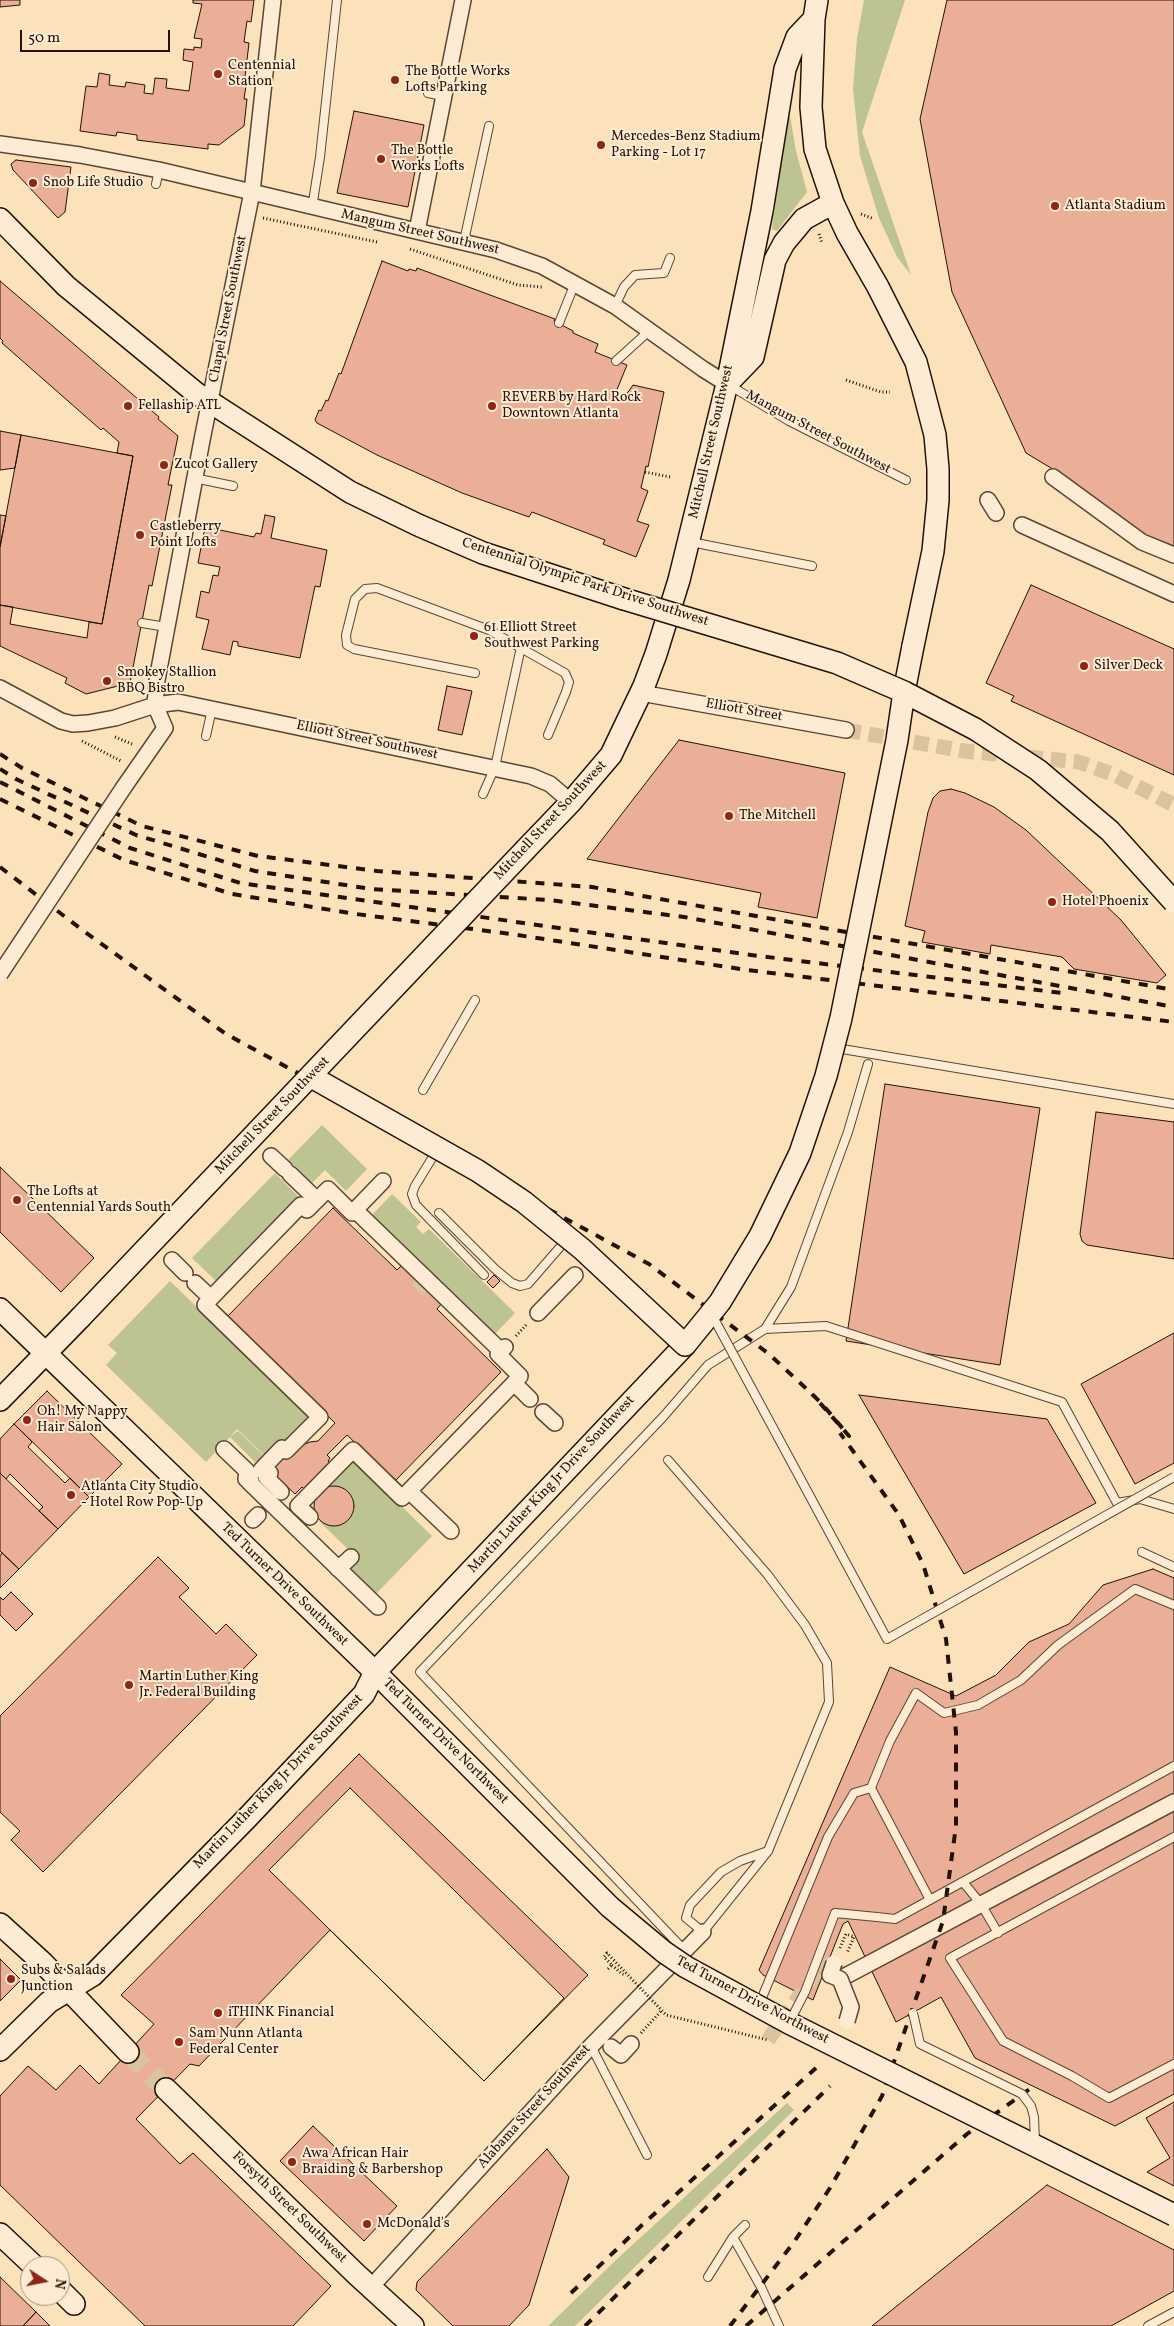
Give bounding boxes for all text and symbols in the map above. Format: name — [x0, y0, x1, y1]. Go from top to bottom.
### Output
scale bar — [22, 20, 172, 52]
text: 50 m — [28, 28, 60, 49]
place label: Centennial Station — [228, 58, 296, 90]
place label: The Bottle Works Lofts Parking — [405, 64, 510, 96]
marker: Centennial Station — [212, 68, 224, 80]
marker: The Bottle Works Lofts Parking — [389, 74, 401, 86]
place label: Mercedes-Benz Stadium Parking - Lot 17 — [611, 129, 761, 162]
marker: Mercedes-Benz Stadium Parking - Lot 17 — [595, 139, 607, 151]
place label: The Bottle Works Lofts — [391, 143, 465, 176]
marker: The Bottle Works Lofts — [375, 153, 387, 165]
place label: Snob Life Studio — [43, 175, 143, 191]
marker: Snob Life Studio — [27, 177, 39, 189]
place label: Atlanta Stadium — [1065, 198, 1166, 214]
marker: Atlanta Stadium — [1049, 200, 1061, 212]
street label: Mangum Street Southwest — [339, 207, 501, 259]
street label: Chapel Street Southwest — [206, 234, 252, 384]
street label: Mitchell Street Southwest — [686, 363, 738, 521]
street label: Mangum Street Southwest — [742, 388, 894, 478]
place label: REVERB by Hard Rock Downtown Atlanta — [502, 390, 641, 422]
place label: Fellaship ATL — [138, 398, 221, 414]
marker: Fellaship ATL — [122, 400, 134, 412]
marker: REVERB by Hard Rock Downtown Atlanta — [486, 400, 498, 412]
place label: Zucot Gallery — [174, 457, 258, 473]
marker: Zucot Gallery — [158, 459, 170, 471]
place label: Castleberry Point Lofts — [150, 519, 221, 552]
marker: Castleberry Point Lofts — [134, 529, 146, 541]
street label: Centennial Olympic Park Drive Southwest — [459, 535, 711, 631]
place label: 61 Elliott Street Southwest Parking — [484, 620, 599, 652]
marker: 61 Elliott Street Southwest Parking — [468, 630, 480, 642]
place label: Silver Deck — [1094, 658, 1163, 674]
marker: Silver Deck — [1078, 660, 1090, 672]
place label: Smokey Stallion BBQ Bistro — [117, 665, 217, 698]
marker: Smokey Stallion BBQ Bistro — [101, 675, 113, 687]
street label: Elliott Street — [704, 696, 784, 726]
street label: Elliott Street Southwest — [295, 718, 439, 764]
street label: Mitchell Street Southwest — [491, 758, 611, 884]
place label: The Mitchell — [739, 808, 816, 824]
marker: The Mitchell — [723, 810, 735, 822]
place label: Hotel Phoenix — [1062, 894, 1149, 910]
marker: Hotel Phoenix — [1046, 896, 1058, 908]
street label: Mitchell Street Southwest — [212, 1053, 334, 1179]
place label: The Lofts at Centennial Yards South — [27, 1184, 171, 1216]
marker: The Lofts at Centennial Yards South — [11, 1194, 23, 1206]
street label: Martin Luther King Jr Drive Southwest — [465, 1393, 639, 1577]
place label: Oh! My Nappy Hair Salon — [37, 1404, 128, 1436]
marker: Oh! My Nappy Hair Salon — [21, 1414, 33, 1426]
place label: Atlanta City Studio - Hotel Row Pop-Up — [81, 1479, 203, 1511]
marker: Atlanta City Studio - Hotel Row Pop-Up — [65, 1489, 77, 1501]
street label: Ted Turner Drive Southwest — [217, 1520, 351, 1650]
place label: Martin Luther King Jr. Federal Building — [139, 1669, 259, 1701]
street label: Ted Turner Drive Northwest — [379, 1676, 511, 1808]
marker: Martin Luther King Jr. Federal Building — [123, 1679, 135, 1691]
street label: Martin Luther King Jr Drive Southwest — [191, 1691, 367, 1873]
street label: Ted Turner Drive Northwest — [673, 1953, 831, 2049]
place label: Subs & Salads Junction — [21, 1963, 106, 1995]
marker: Subs & Salads Junction — [5, 1973, 17, 1985]
place label: iTHINK Financial — [228, 2005, 334, 2021]
marker: iTHINK Financial — [212, 2007, 224, 2019]
place label: Sam Nunn Atlanta Federal Center — [189, 2026, 303, 2058]
marker: Sam Nunn Atlanta Federal Center — [173, 2036, 185, 2048]
street label: Alabama Street Southwest — [475, 2041, 595, 2173]
place label: Awa African Hair Braiding & Barbershop — [302, 2146, 443, 2178]
street label: Forsyth Street Southwest — [228, 2149, 350, 2267]
marker: Awa African Hair Braiding & Barbershop — [286, 2156, 298, 2168]
place label: McDonald's — [377, 2216, 450, 2232]
marker: McDonald's — [361, 2218, 373, 2230]
north arrow — [20, 2256, 70, 2306]
text: N — [49, 2277, 70, 2291]

